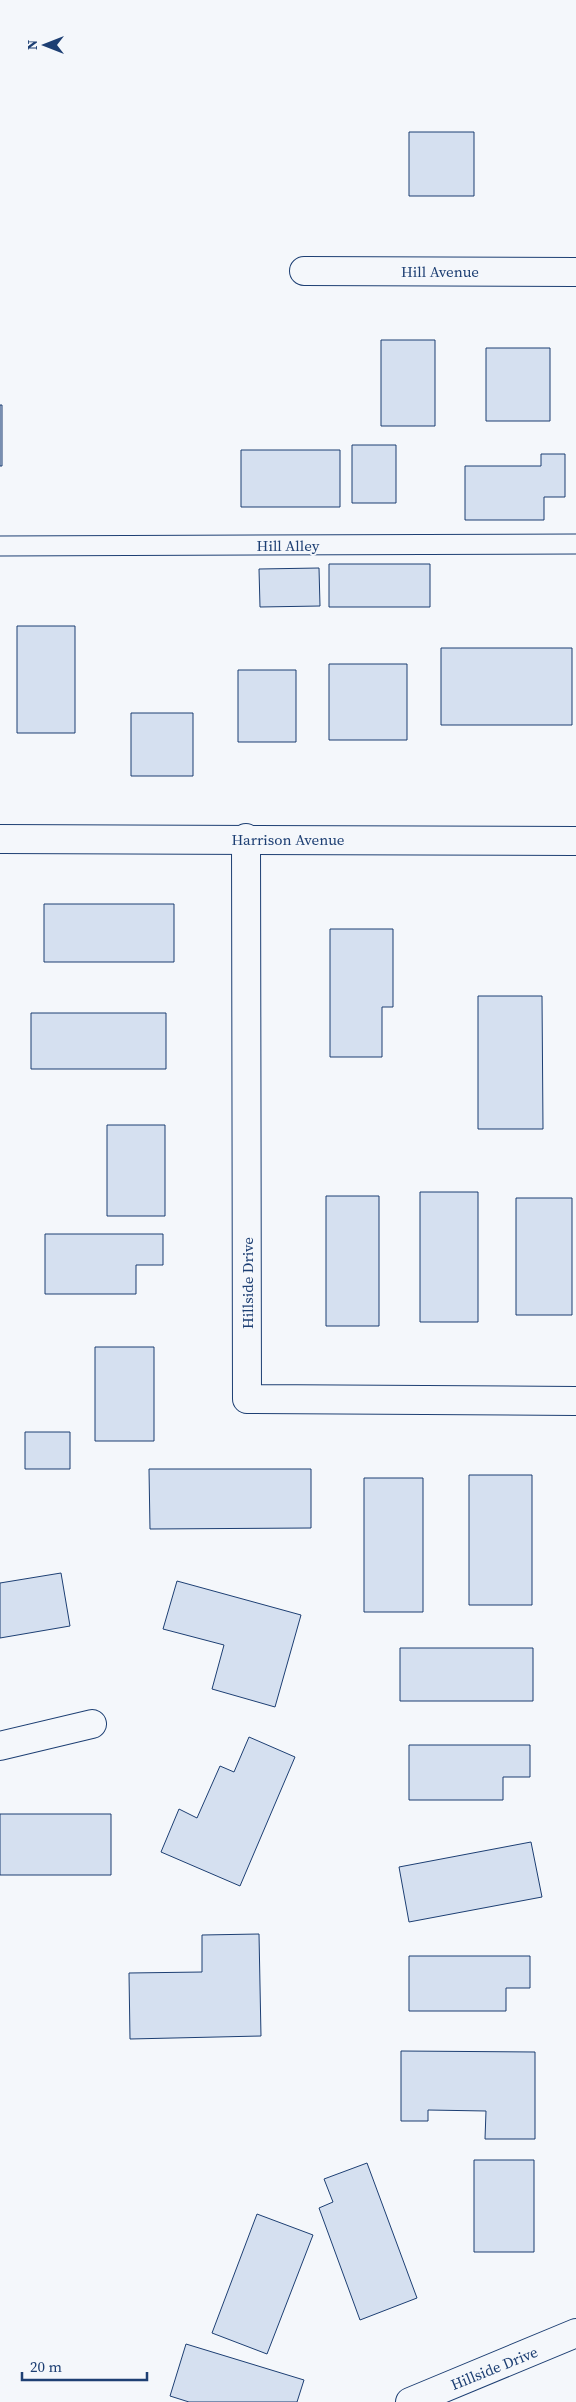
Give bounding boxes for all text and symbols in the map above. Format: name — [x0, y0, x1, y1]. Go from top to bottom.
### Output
north arrow — [20, 20, 70, 70]
text: N — [22, 40, 42, 50]
street label: Hill Avenue — [401, 261, 479, 282]
street label: Hill Alley — [257, 535, 320, 556]
street label: Harrison Avenue — [232, 829, 345, 850]
street label: Hillside Drive — [237, 1237, 258, 1329]
street label: Hillside Drive — [447, 2341, 541, 2395]
scale bar — [22, 2350, 148, 2382]
text: 20 m — [30, 2356, 62, 2377]

